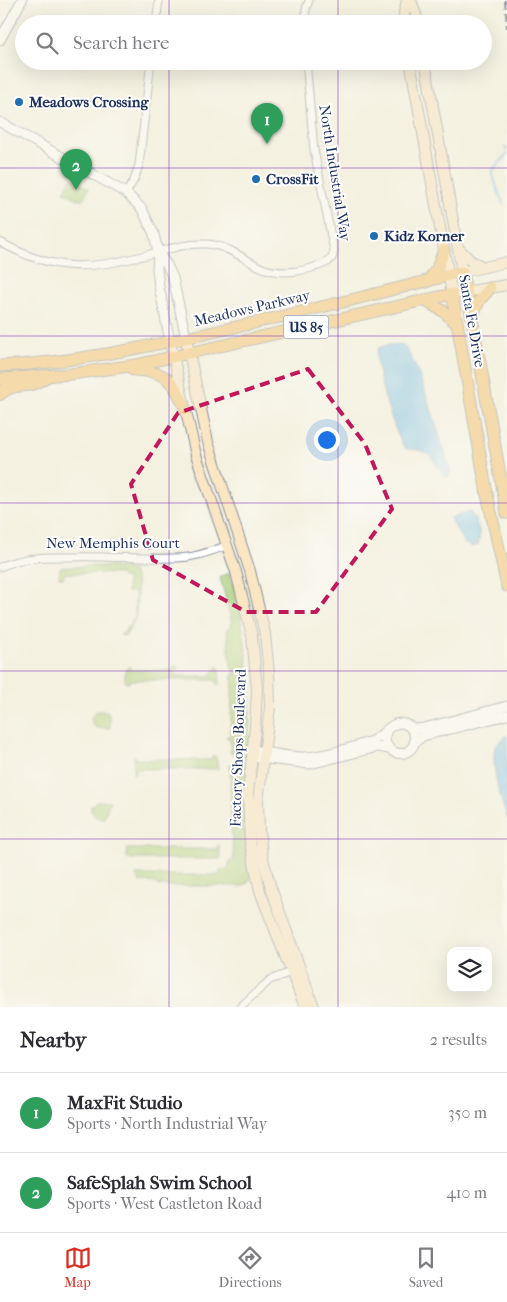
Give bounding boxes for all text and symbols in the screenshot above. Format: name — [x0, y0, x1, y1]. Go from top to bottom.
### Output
search box — [15, 15, 492, 70]
icon: search — [33, 29, 61, 57]
text: Search here — [73, 32, 169, 54]
place label: Meadows Crossing — [28, 93, 149, 111]
marker: Meadows Crossing — [13, 96, 25, 108]
pin: 1 — [251, 103, 283, 144]
street label: North Industrial Way — [315, 104, 355, 243]
pin: 2 — [60, 149, 92, 190]
place label: CrossFit — [266, 170, 319, 188]
marker: CrossFit — [250, 173, 262, 185]
place label: Kidz Korner — [384, 227, 465, 245]
marker: Kidz Korner — [368, 230, 380, 242]
street label: Santa Fe Drive — [455, 273, 489, 369]
street label: Meadows Parkway — [192, 286, 313, 330]
road number: US 85 — [284, 316, 328, 338]
your location — [314, 427, 340, 453]
street label: New Memphis Court — [46, 534, 180, 552]
street label: Factory Shops Boulevard — [226, 668, 250, 827]
map controls — [447, 947, 492, 992]
button: layers — [447, 947, 492, 992]
text: Nearby — [20, 1028, 86, 1052]
text: 2 results — [430, 1030, 487, 1049]
text: MaxFit Studio — [67, 1092, 182, 1114]
text: 1 — [33, 1103, 39, 1122]
text: 350 m — [448, 1103, 487, 1122]
text: Sports · North Industrial Way — [67, 1114, 267, 1133]
text: SafeSplah Swim School — [67, 1172, 252, 1194]
text: 2 — [32, 1183, 40, 1202]
text: 410 m — [446, 1183, 487, 1202]
text: Sports · West Castleton Road — [67, 1194, 262, 1213]
tab: Map — [64, 1244, 92, 1291]
tab: Directions — [219, 1244, 282, 1291]
tab: Saved — [409, 1244, 443, 1291]

